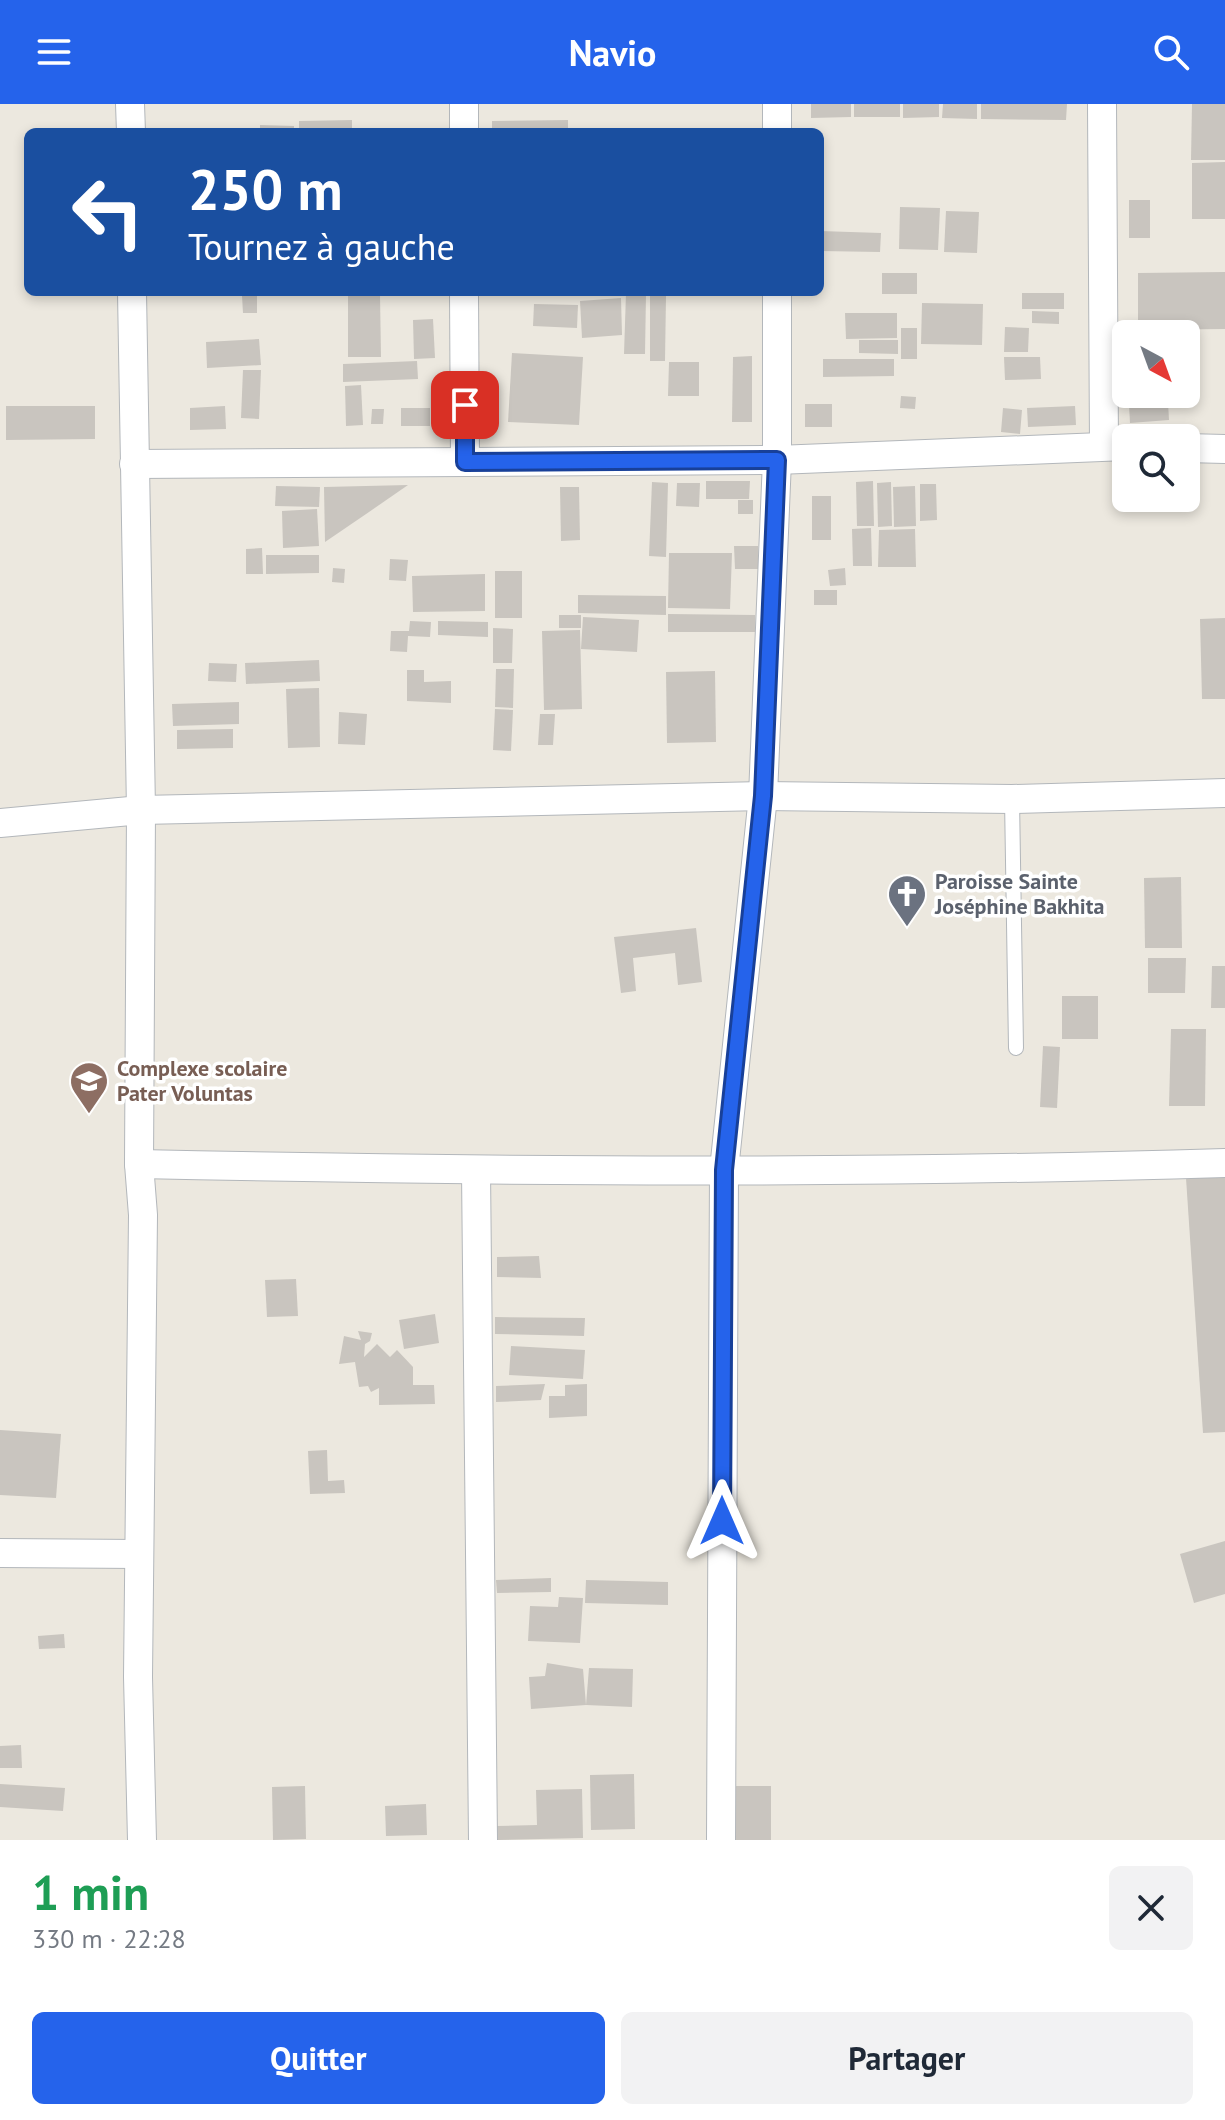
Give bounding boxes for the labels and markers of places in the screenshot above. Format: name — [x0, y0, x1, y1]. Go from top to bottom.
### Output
pin — [431, 371, 499, 439]
place label: Paroisse Sainte Joséphine Bakhita — [934, 867, 1104, 920]
church icon: Paroisse Sainte Joséphine Bakhita — [886, 873, 928, 928]
place label: Complexe scolaire Pater Voluntas — [117, 1054, 287, 1107]
school or university icon: Complexe scolaire Pater Voluntas — [68, 1060, 110, 1115]

